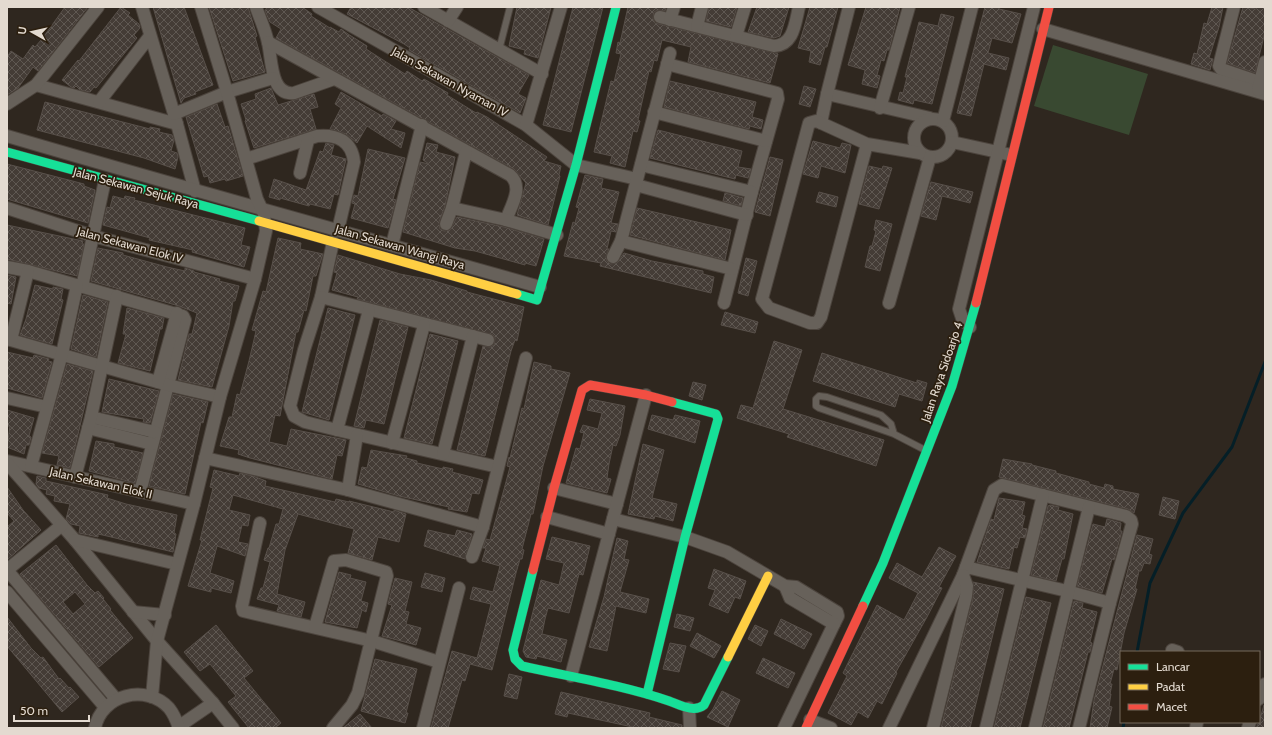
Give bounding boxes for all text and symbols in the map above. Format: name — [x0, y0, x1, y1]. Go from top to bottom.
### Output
north arrow — [12, 12, 52, 52]
text: U — [15, 26, 30, 35]
street label: Jalan Sekawan Nyaman IV — [389, 43, 512, 120]
street label: Jalan Sekawan Sejuk Raya — [71, 163, 201, 212]
street label: Jalan Sekawan Wangi Raya — [333, 221, 467, 272]
street label: Jalan Sekawan Elok IV — [75, 223, 185, 266]
street label: Jalan Raya Sidoarjo 4 — [917, 320, 966, 425]
street label: Jalan Sekawan Elok II — [47, 463, 154, 502]
legend — [1120, 651, 1260, 723]
text: Lancar — [1156, 659, 1190, 674]
text: Padat — [1156, 679, 1185, 694]
scale bar — [14, 697, 89, 723]
text: Macet — [1156, 699, 1187, 714]
text: 50 m — [20, 703, 48, 718]

